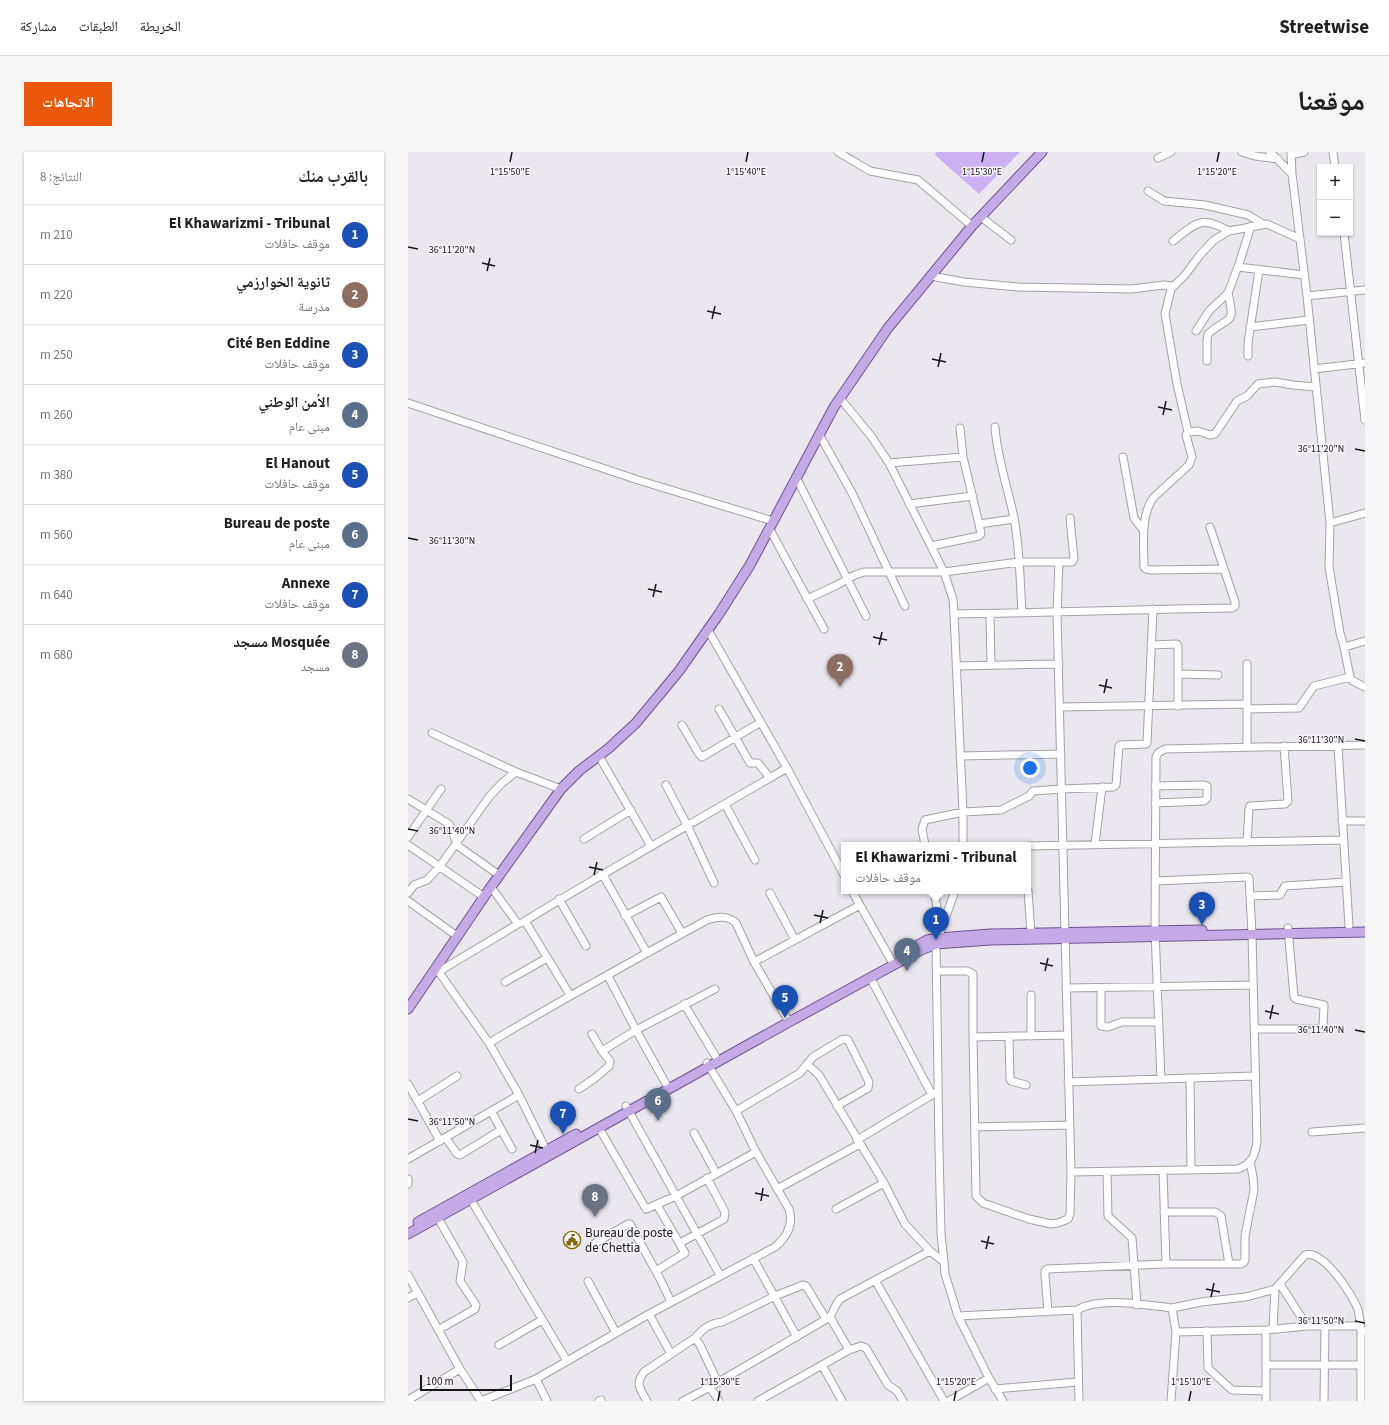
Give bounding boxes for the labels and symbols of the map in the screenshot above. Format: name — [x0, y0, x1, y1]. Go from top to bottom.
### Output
text: 1°15'50"E — [490, 165, 530, 179]
text: 1°15'40"E — [726, 165, 766, 179]
text: 1°15'30"E — [962, 165, 1002, 179]
text: 1°15'20"E — [1197, 165, 1237, 179]
text: 36°11'20"N — [429, 243, 475, 257]
text: 36°11'20"N — [1298, 442, 1344, 456]
text: 36°11'30"N — [429, 534, 475, 548]
pin: 2 — [827, 654, 853, 687]
text: 36°11'30"N — [1298, 733, 1344, 747]
your location — [1020, 758, 1040, 778]
text: 36°11'40"N — [429, 824, 475, 838]
pin: 3 — [1189, 892, 1215, 925]
pin: 1 — [923, 907, 949, 940]
pin: 4 — [894, 938, 920, 971]
pin: 5 — [772, 985, 798, 1018]
text: 36°11'40"N — [1298, 1023, 1344, 1037]
pin: 6 — [645, 1088, 671, 1121]
pin: 7 — [550, 1101, 576, 1134]
text: 36°11'50"N — [429, 1115, 475, 1129]
pin: 8 — [582, 1184, 608, 1217]
place label: Bureau de poste de Chettia — [585, 1224, 673, 1257]
public building icon: Bureau de poste de Chettia — [562, 1230, 582, 1250]
text: 36°11'50"N — [1298, 1314, 1344, 1328]
scale bar — [420, 1373, 512, 1392]
text: 1°15'30"E — [700, 1375, 740, 1389]
text: 1°15'20"E — [936, 1375, 976, 1389]
text: 1°15'10"E — [1171, 1375, 1211, 1389]

